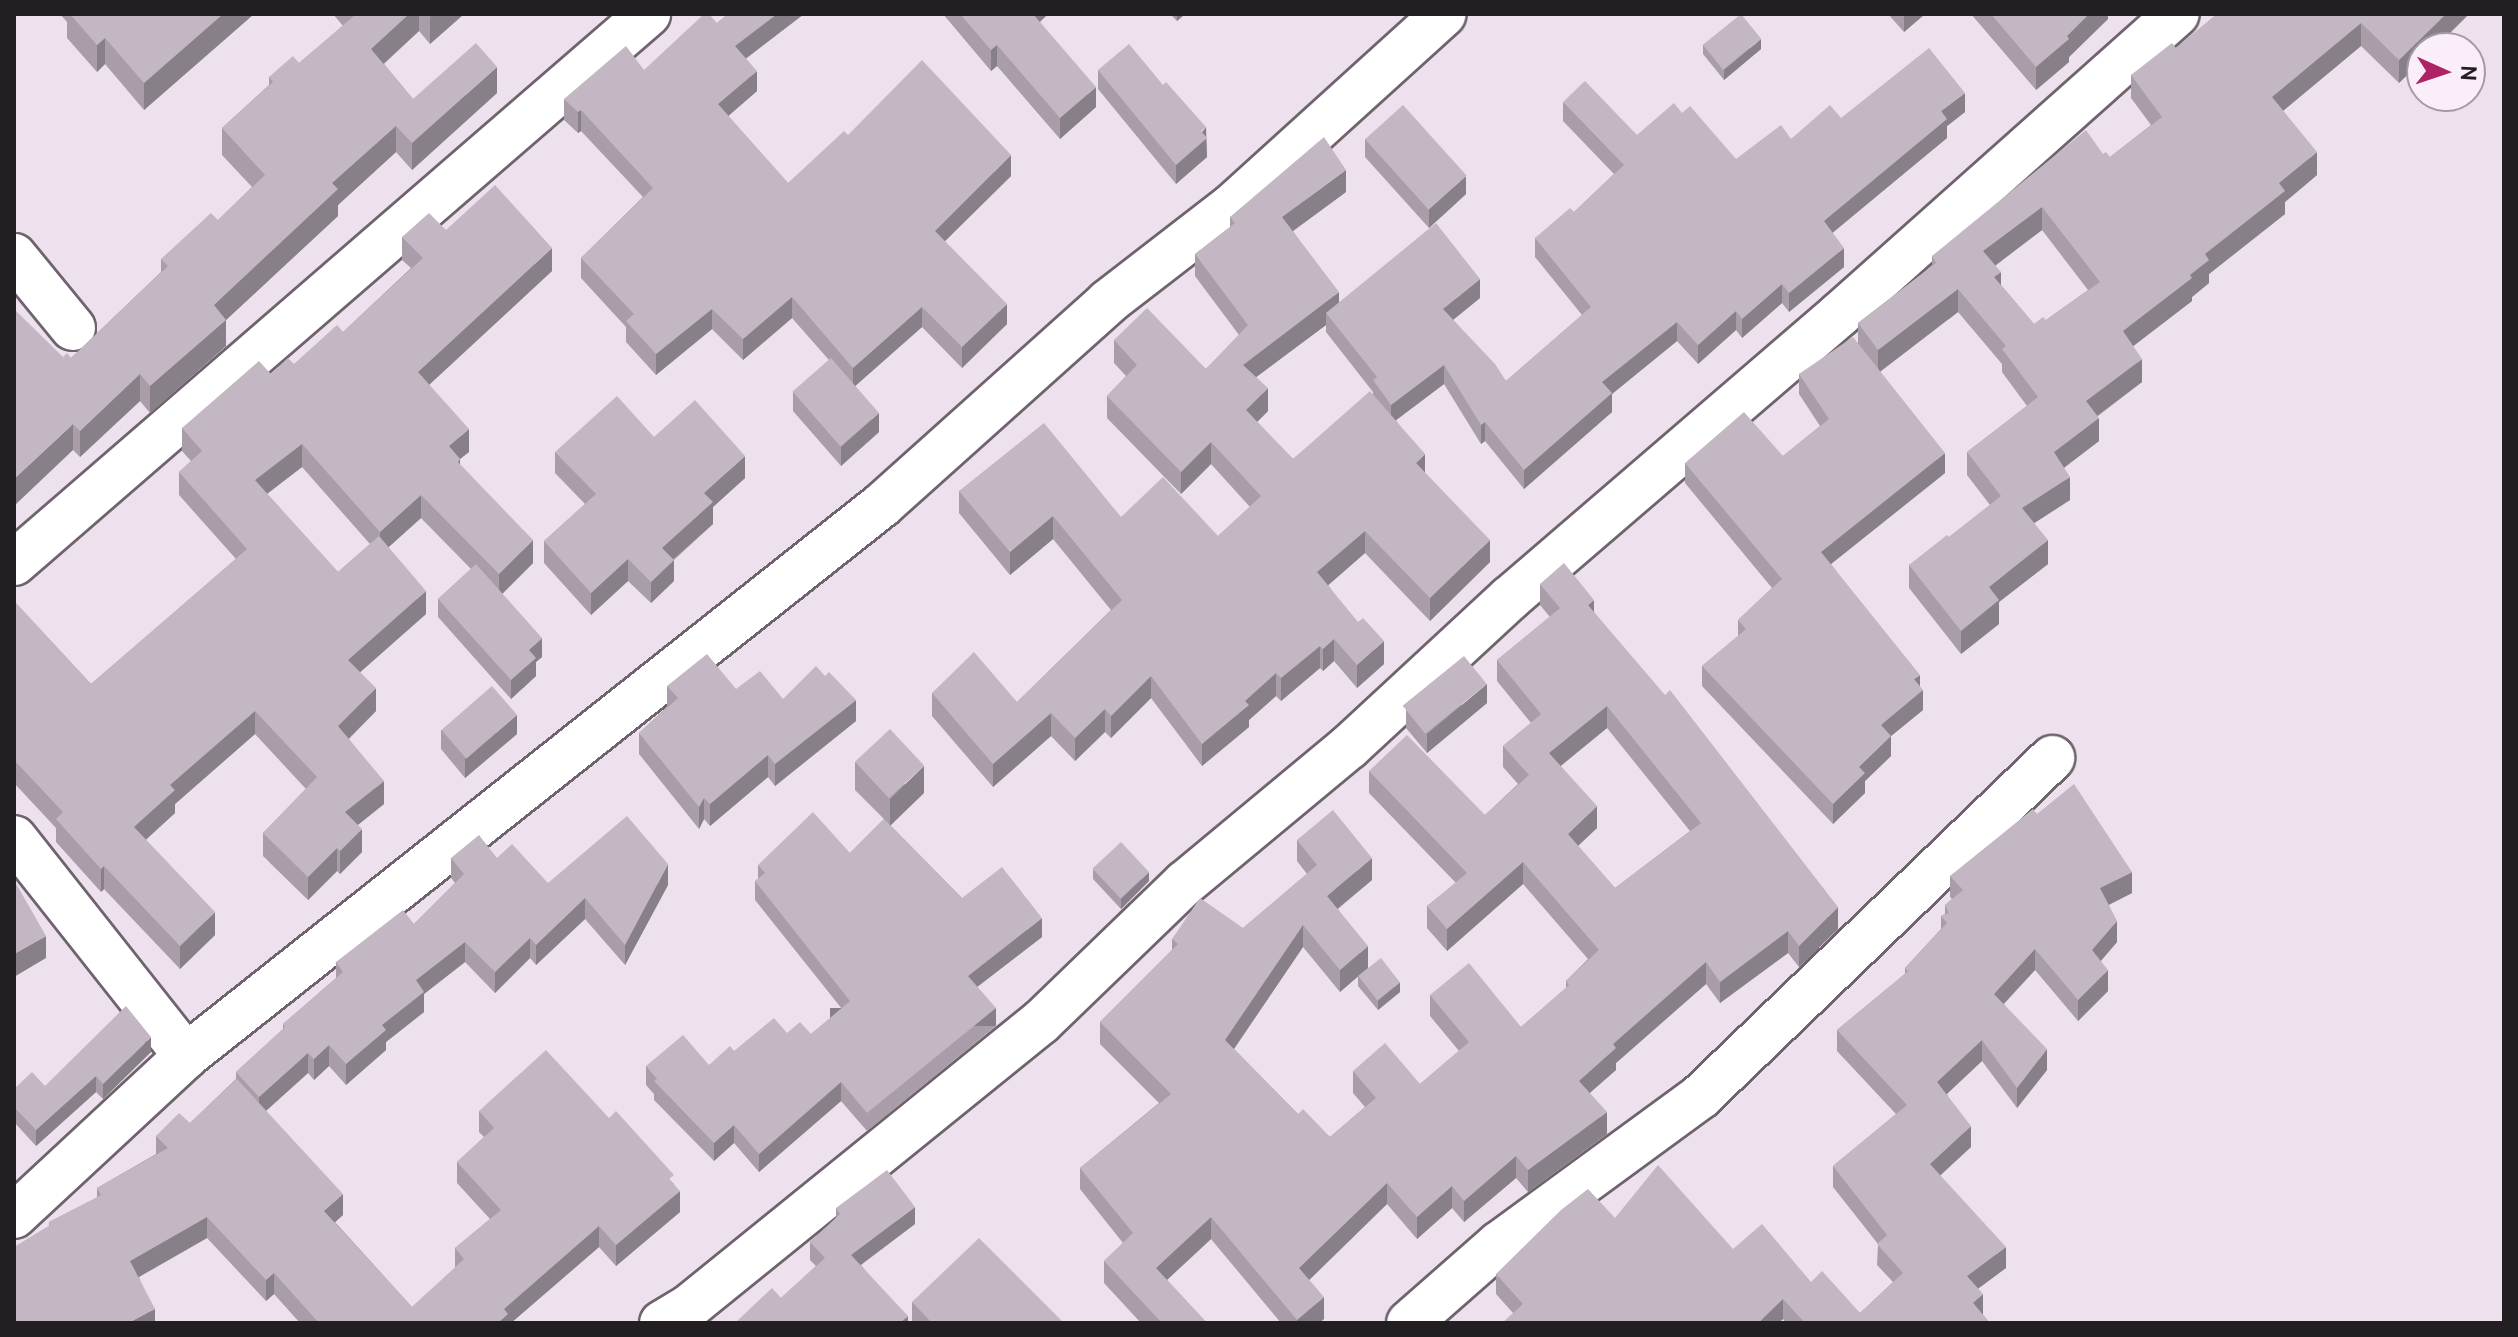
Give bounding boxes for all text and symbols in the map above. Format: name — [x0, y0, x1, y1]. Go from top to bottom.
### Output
north arrow — [2406, 32, 2486, 112]
text: N — [2455, 65, 2482, 82]

